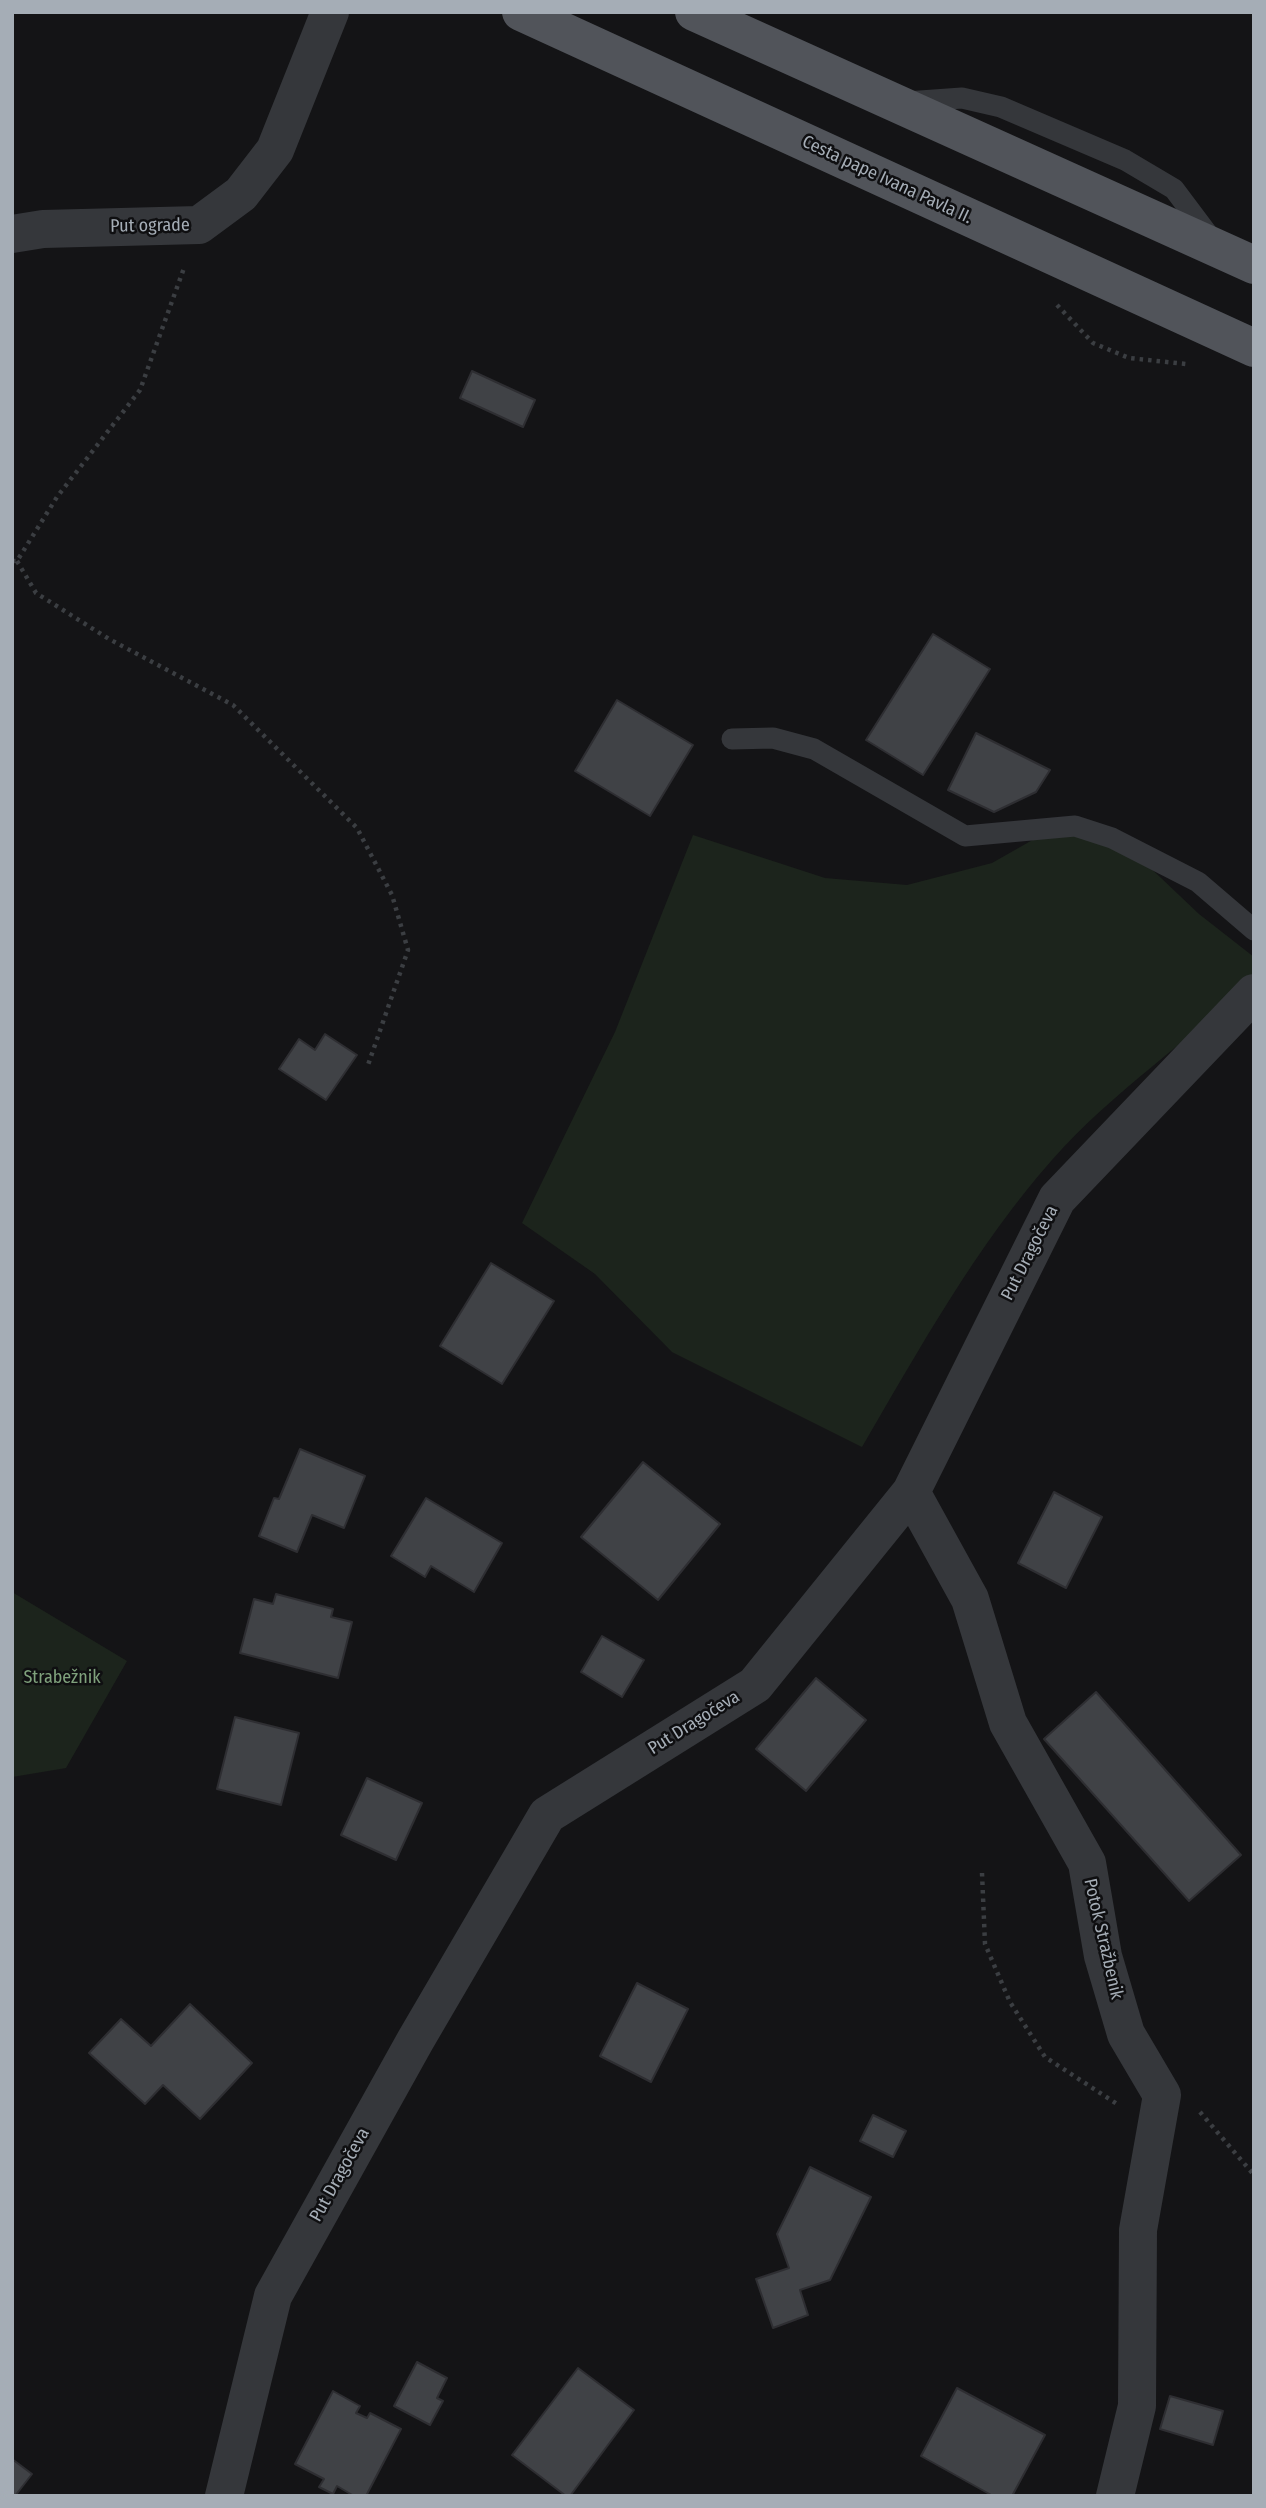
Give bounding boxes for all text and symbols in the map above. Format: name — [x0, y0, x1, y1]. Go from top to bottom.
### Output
street label: Cesta pape Ivana Pavla II. — [799, 131, 975, 229]
street label: Put ograde — [110, 215, 190, 237]
street label: Put Dragočeva — [997, 1202, 1063, 1304]
park label: Strabežnik — [23, 1667, 101, 1689]
street label: Put Dragočeva — [644, 1686, 744, 1760]
street label: Potok Stražbenik — [1079, 1876, 1127, 2002]
street label: Put Dragočeva — [305, 2124, 375, 2226]

